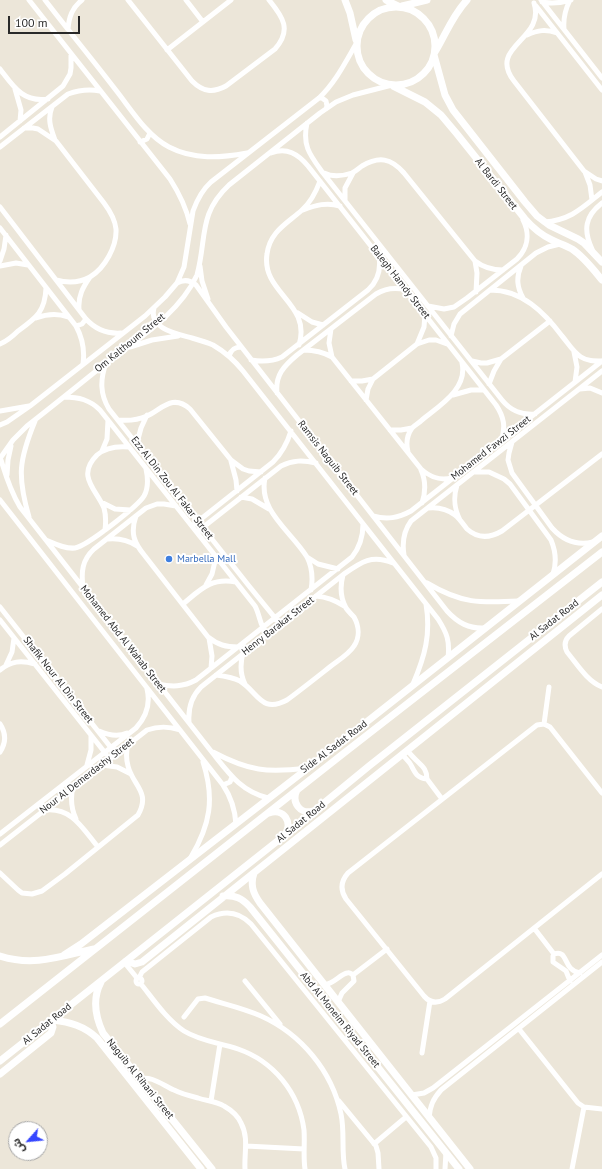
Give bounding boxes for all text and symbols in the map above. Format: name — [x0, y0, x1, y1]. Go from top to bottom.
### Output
scale bar — [10, 8, 82, 34]
text: 100 m — [15, 15, 48, 30]
street label: Al Bardi Street — [472, 156, 520, 212]
street label: Balegh Hamdy Street — [367, 243, 433, 321]
street label: Om Kalthoum Street — [92, 311, 168, 375]
street label: Mohamed Fawzi Street — [449, 413, 533, 483]
street label: Ramsis Naguib Street — [295, 418, 361, 498]
street label: Ezz Al Din Zou Al Fakar Street — [128, 434, 216, 542]
place label: Marbella Mall — [177, 553, 236, 565]
marker: Marbella Mall — [164, 554, 174, 564]
street label: Mohamed Abd Al Wahab Street — [77, 583, 169, 695]
street label: Henry Barakat Street — [239, 594, 317, 658]
street label: Al Sadat Road — [527, 597, 581, 643]
street label: Shafik Nour Al Din Street — [20, 634, 96, 726]
street label: Side Al Sadat Road — [298, 718, 370, 776]
street label: Nour Al Demerdashy Street — [38, 736, 136, 816]
street label: Al Sadat Road — [274, 799, 328, 845]
street label: Abd Al Moneim Riyad Street — [298, 970, 382, 1070]
street label: Al Sadat Road — [20, 1001, 74, 1047]
street label: Naguib Al Rihani Street — [104, 1036, 176, 1122]
north arrow — [8, 1121, 48, 1161]
text: ش — [9, 1136, 28, 1156]

